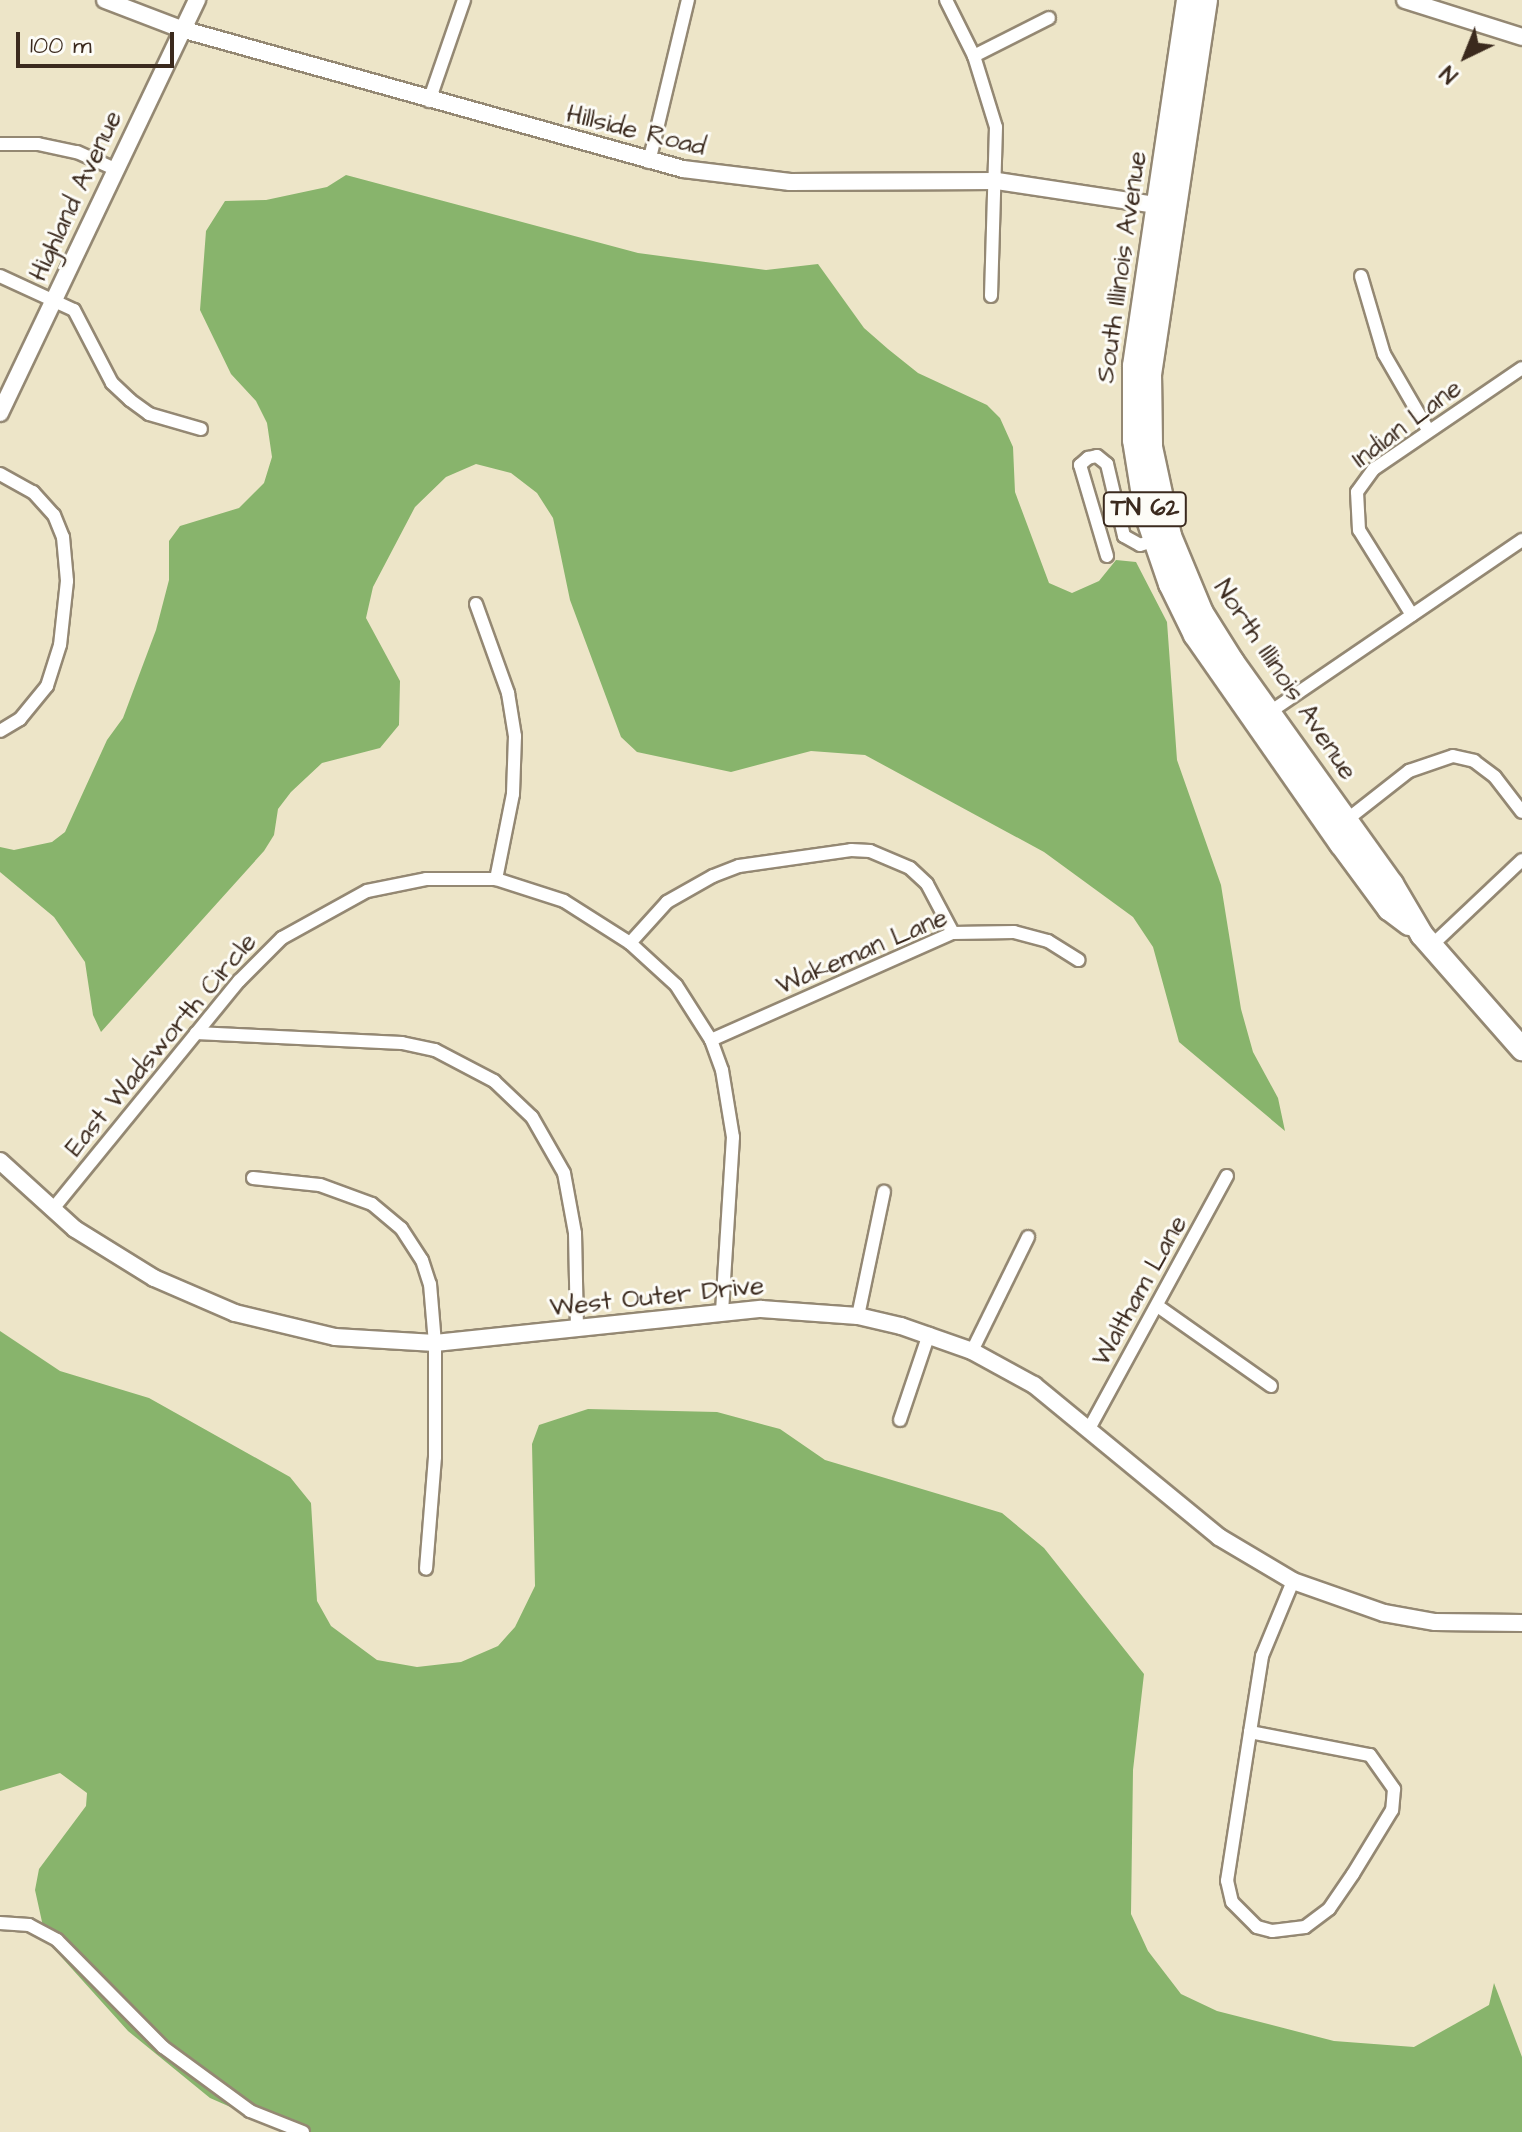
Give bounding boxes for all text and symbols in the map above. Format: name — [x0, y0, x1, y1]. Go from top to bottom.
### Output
scale bar — [20, 16, 178, 66]
north arrow — [1426, 16, 1506, 96]
text: 100 m — [30, 29, 92, 63]
text: N — [1434, 58, 1465, 90]
street label: Hillside Road — [563, 99, 709, 163]
street label: Highland Avenue — [23, 106, 129, 286]
street label: South Illinois Avenue — [1090, 149, 1154, 385]
street label: Indian Lane — [1346, 373, 1468, 475]
road number: TN 62 — [1101, 489, 1189, 529]
street label: North Illinois Avenue — [1206, 574, 1364, 786]
street label: Wakeman Lane — [772, 902, 952, 1002]
street label: East Wadsworth Circle — [59, 927, 263, 1163]
street label: Waltham Lane — [1086, 1210, 1194, 1372]
street label: West Outer Drive — [548, 1270, 766, 1324]

